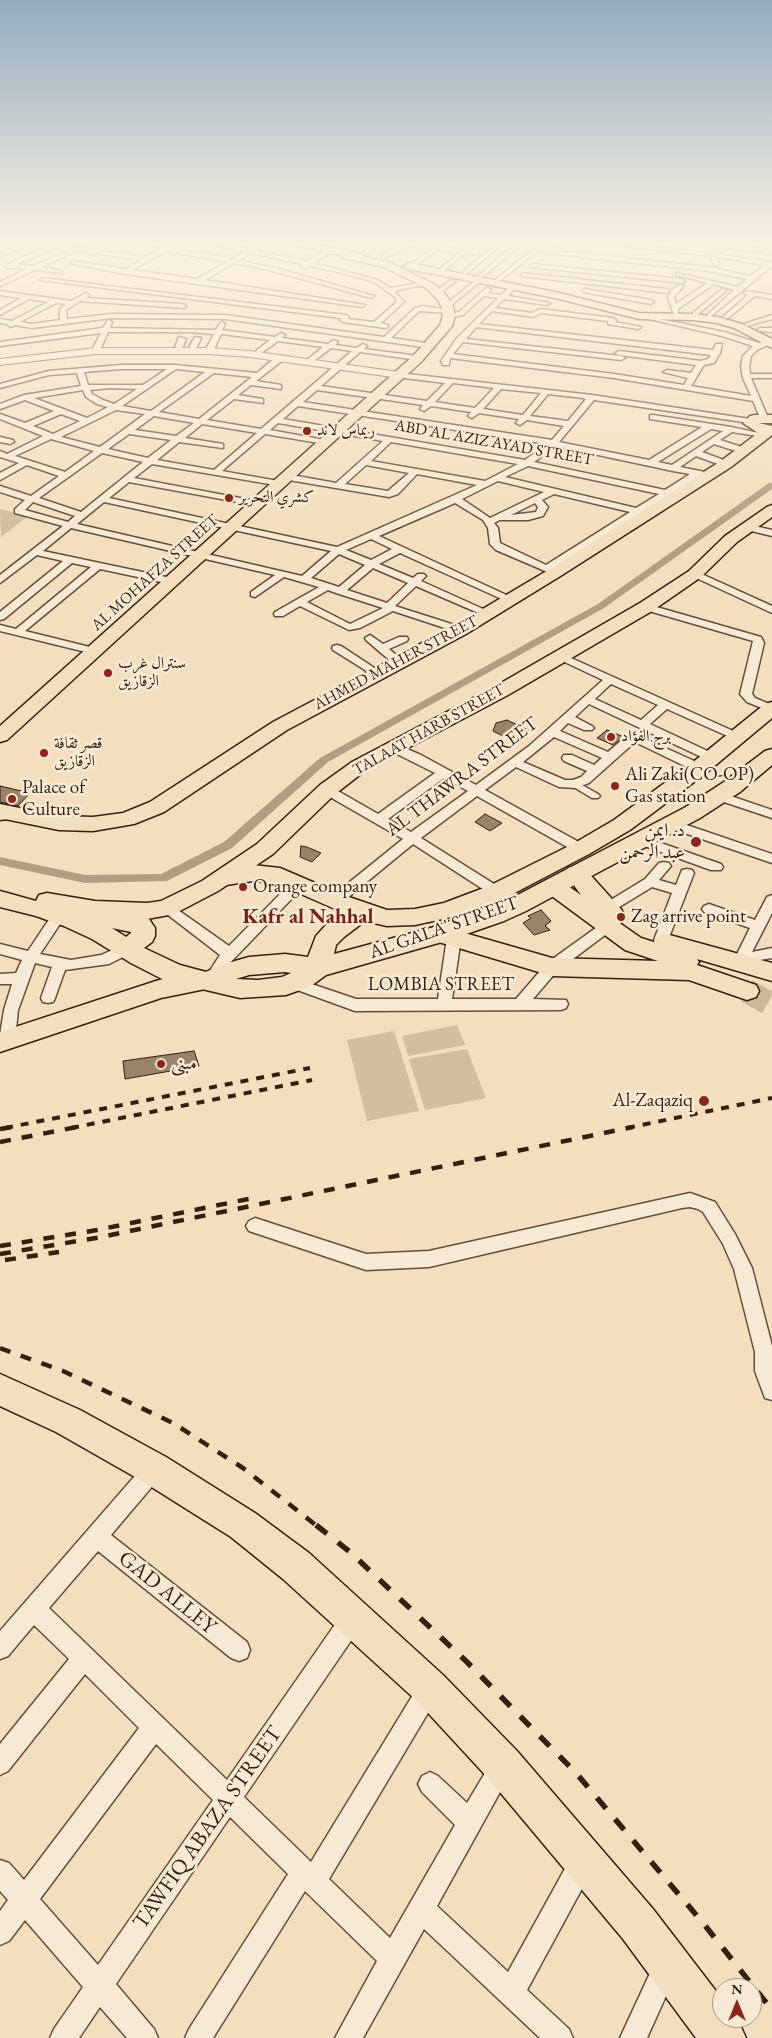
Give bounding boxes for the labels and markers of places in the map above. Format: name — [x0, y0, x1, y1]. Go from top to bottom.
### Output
place label: ريماس لاند — [317, 421, 375, 441]
marker: ريماس لاند — [301, 425, 313, 437]
place label: كشري التحرير — [239, 488, 314, 508]
marker: كشري التحرير — [223, 492, 235, 504]
place label: سنترال غرب الزقازيق — [118, 654, 186, 692]
marker: سنترال غرب الزقازيق — [102, 667, 114, 679]
place label: برج الفؤاد — [621, 727, 671, 747]
marker: برج الفؤاد — [605, 731, 617, 743]
place label: قصر ثقافة الزقازيق — [54, 734, 102, 772]
marker: قصر ثقافة الزقازيق — [38, 747, 50, 759]
place label: Ali Zaki(CO-OP) Gas station — [625, 764, 754, 808]
place label: Palace of Culture — [22, 777, 85, 821]
marker: Ali Zaki(CO-OP) Gas station — [609, 780, 621, 792]
marker: Palace of Culture — [6, 793, 18, 805]
place label: د. ايمن عبد الرحمن — [619, 820, 685, 864]
marker: د. ايمن عبد الرحمن — [689, 835, 703, 849]
place label: Orange company — [253, 876, 377, 898]
marker: Orange company — [237, 881, 249, 893]
place label: Zag arrive point — [631, 906, 746, 928]
marker: Zag arrive point — [615, 911, 627, 923]
place label: مبنى — [171, 1053, 197, 1075]
marker: مبنى — [155, 1058, 167, 1070]
place label: Al-Zaqaziq — [612, 1090, 693, 1112]
marker: Al-Zaqaziq — [697, 1094, 711, 1108]

